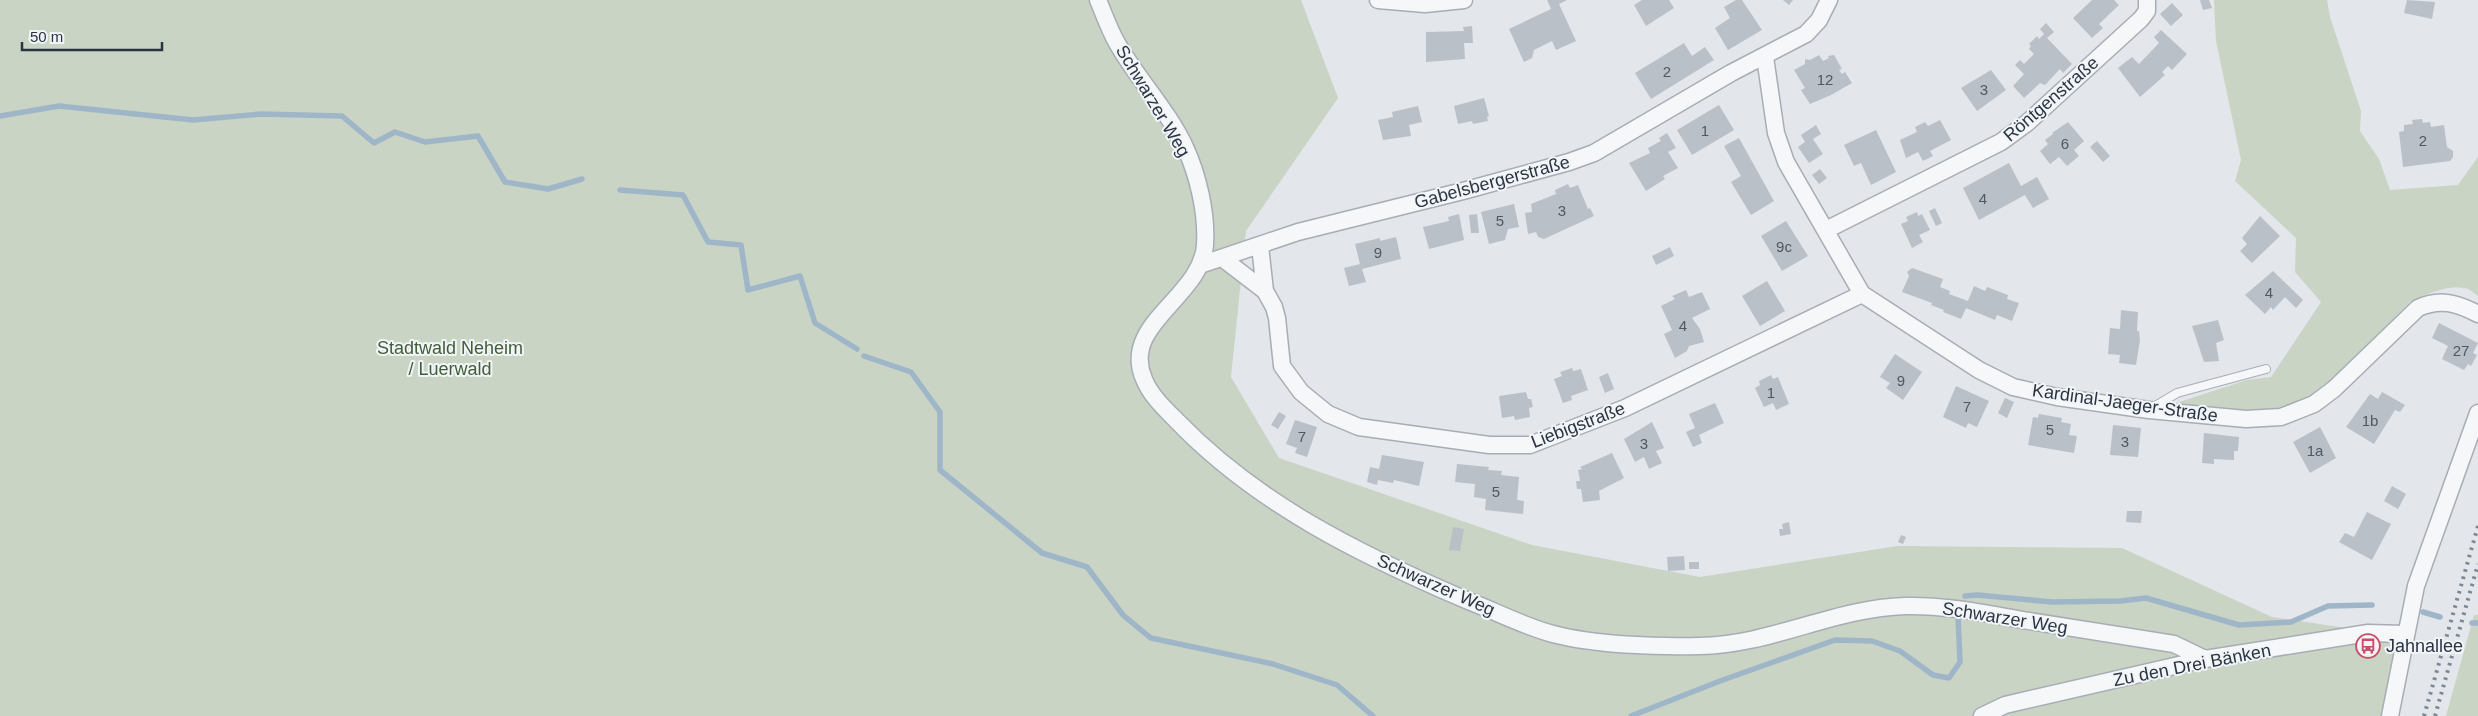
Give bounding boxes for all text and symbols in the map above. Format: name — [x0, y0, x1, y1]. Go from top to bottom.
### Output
scale bar — [22, 20, 162, 52]
text: 50 m — [30, 28, 63, 45]
street label: Schwarzer Weg — [1112, 42, 1194, 160]
street label: Röntgenstraße — [2000, 52, 2102, 146]
house number: 2 — [1663, 63, 1671, 80]
house number: 12 — [1817, 71, 1833, 88]
house number: 3 — [1980, 81, 1988, 98]
house number: 1 — [1701, 122, 1709, 139]
house number: 2 — [2419, 132, 2427, 149]
house number: 6 — [2061, 135, 2069, 152]
street label: Gabelsbergerstraße — [1412, 152, 1572, 212]
house number: 4 — [1979, 190, 1987, 207]
house number: 3 — [1558, 202, 1566, 219]
house number: 5 — [1496, 212, 1504, 229]
house number: 9c — [1776, 238, 1792, 255]
house number: 9 — [1374, 244, 1382, 261]
house number: 4 — [2265, 284, 2273, 301]
house number: 4 — [1679, 317, 1687, 334]
park label: Stadtwald Neheim / Luerwald — [377, 338, 523, 379]
house number: 27 — [2453, 342, 2469, 359]
house number: 9 — [1897, 372, 1905, 389]
street label: Kardinal-Jaeger-Straße — [2031, 380, 2219, 426]
house number: 1 — [1767, 384, 1775, 401]
street label: Liebigstraße — [1528, 398, 1628, 452]
house number: 7 — [1963, 398, 1971, 415]
house number: 1b — [2362, 412, 2378, 429]
house number: 5 — [2046, 421, 2054, 438]
house number: 7 — [1298, 428, 1306, 445]
house number: 3 — [2121, 433, 2129, 450]
house number: 3 — [1640, 435, 1648, 452]
house number: 1a — [2307, 442, 2324, 459]
house number: 5 — [1492, 483, 1500, 500]
street label: Schwarzer Weg — [1374, 550, 1498, 620]
street label: Schwarzer Weg — [1941, 598, 2069, 638]
bus stop icon: Jahnallee — [2355, 633, 2381, 659]
place label: Jahnallee — [2386, 636, 2463, 656]
street label: Zu den Drei Bänken — [2112, 640, 2272, 690]

